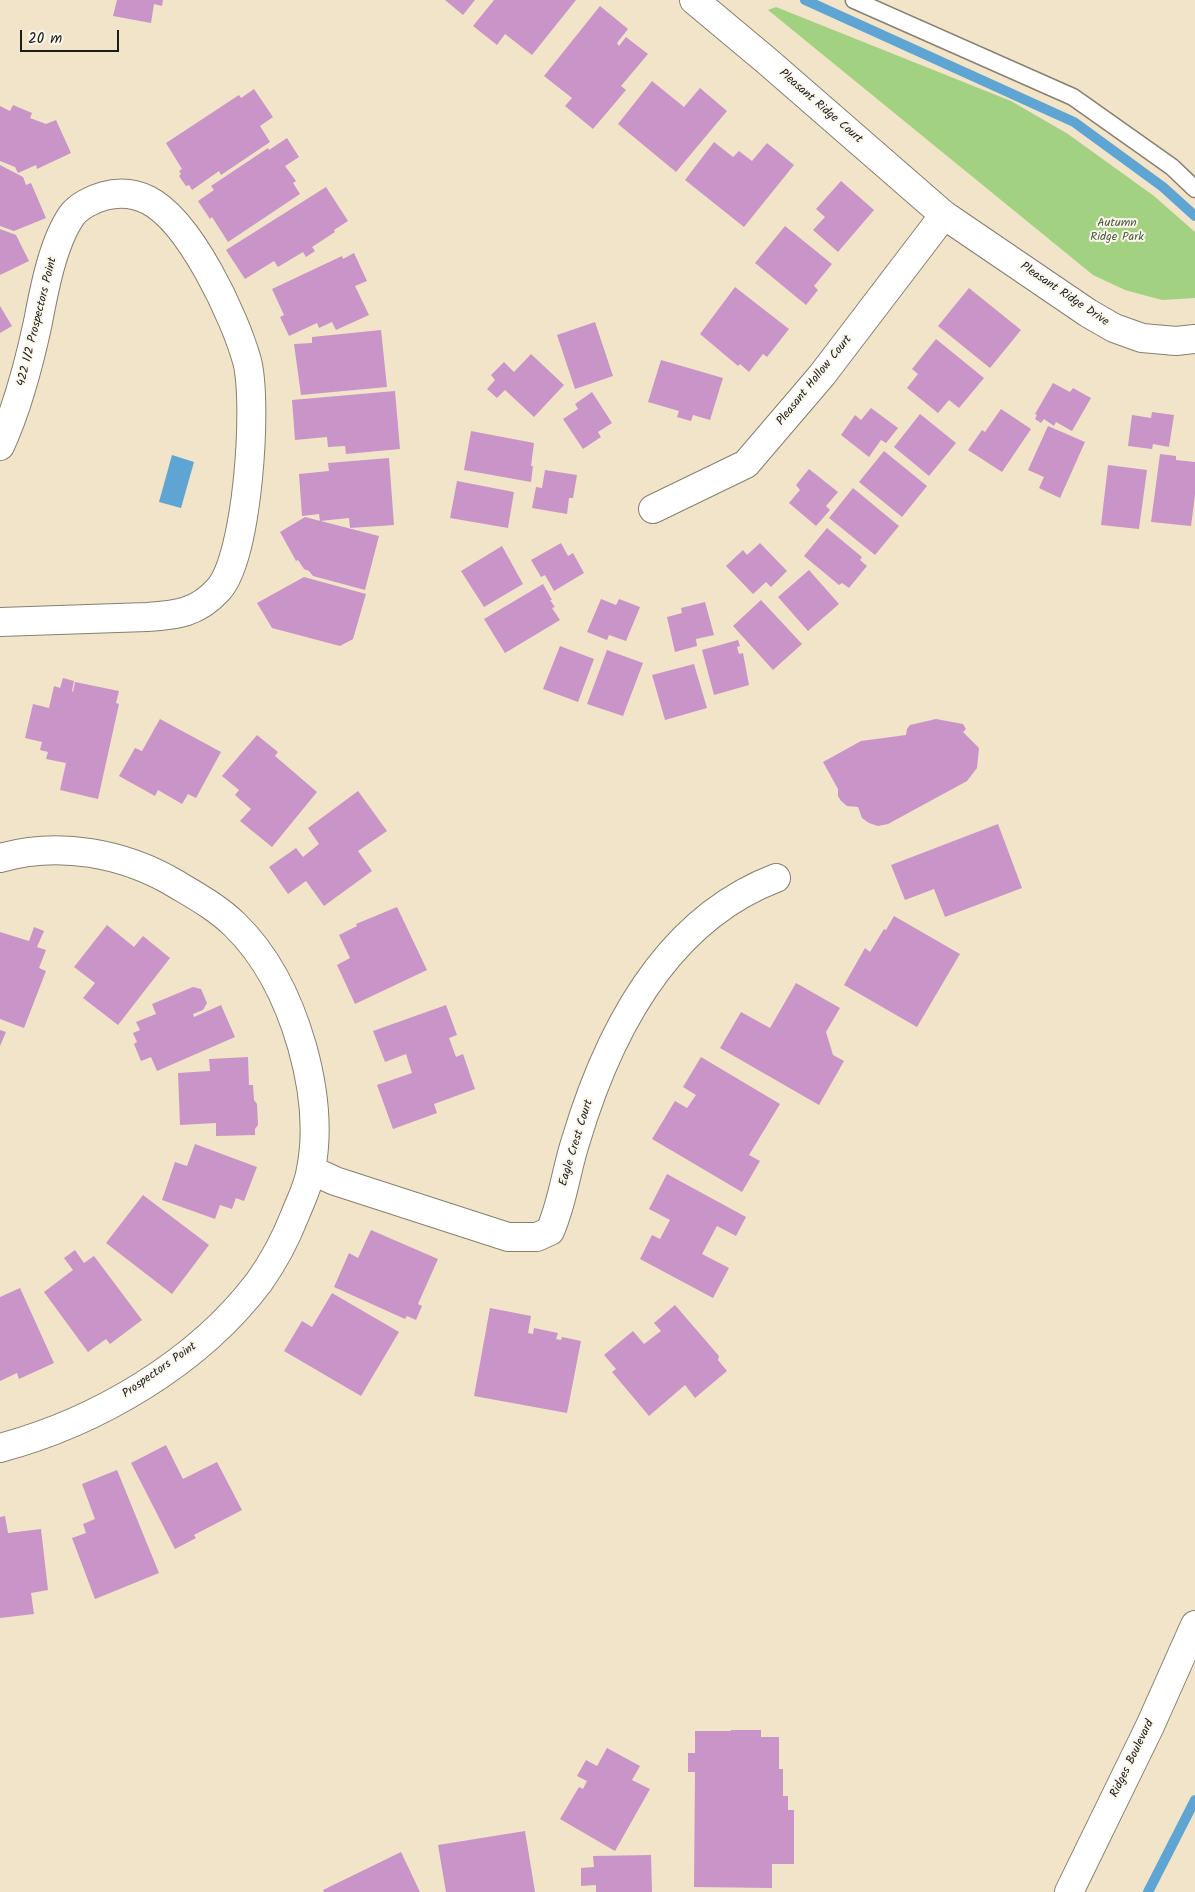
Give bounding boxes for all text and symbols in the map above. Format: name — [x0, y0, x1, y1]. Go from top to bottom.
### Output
scale bar — [22, 20, 121, 52]
text: 20 m — [28, 27, 62, 51]
street label: Pleasant Ridge Court — [775, 67, 865, 147]
park label: Autumn Ridge Park — [1090, 217, 1144, 245]
street label: 422 1/2 Prospectors Point — [15, 256, 61, 388]
street label: Pleasant Ridge Drive — [1017, 260, 1111, 330]
street label: Pleasant Hollow Court — [774, 333, 856, 429]
street label: Eagle Crest Court — [557, 1098, 597, 1188]
street label: Prospectors Point — [120, 1340, 200, 1402]
street label: Ridges Boulevard — [1108, 1718, 1158, 1800]

